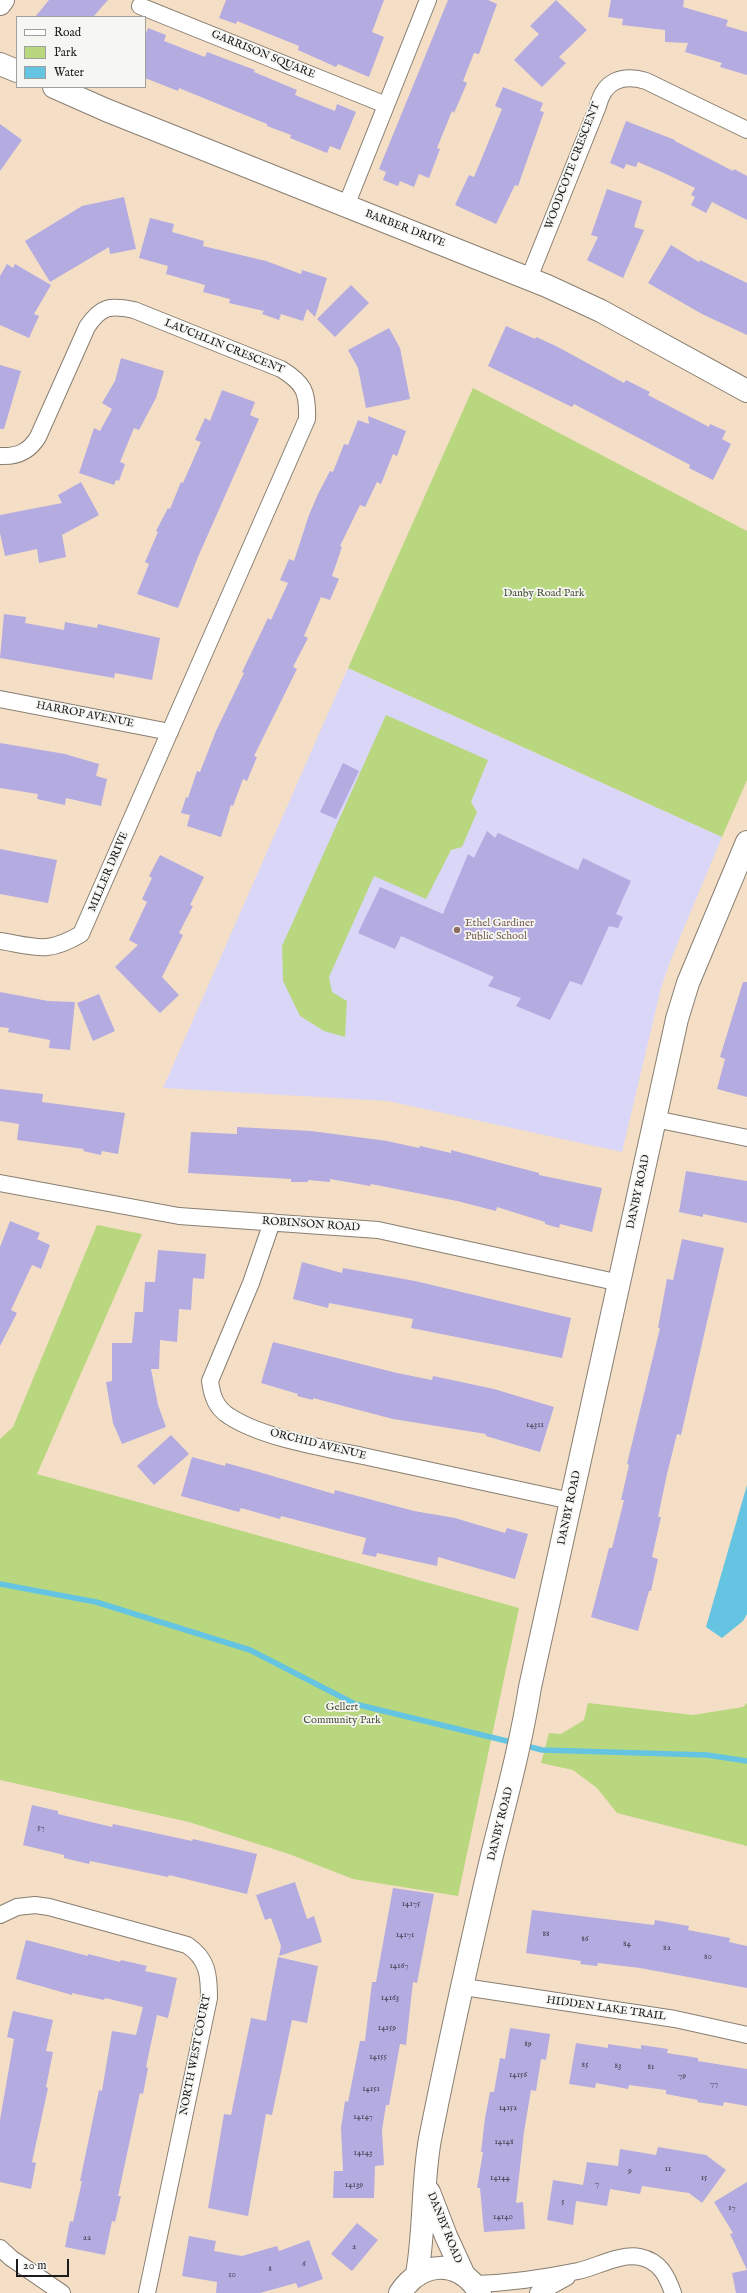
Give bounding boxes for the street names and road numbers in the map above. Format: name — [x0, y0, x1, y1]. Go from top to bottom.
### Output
street label: GARRISON SQUARE — [209, 28, 317, 82]
street label: WOODCOTE CRESCENT — [543, 101, 603, 231]
street label: BARBER DRIVE — [363, 208, 447, 250]
street label: LAUCHLIN CRESCENT — [162, 317, 286, 377]
street label: HARROP AVENUE — [35, 699, 135, 731]
street label: MILLER DRIVE — [86, 830, 132, 914]
street label: DANBY ROAD — [625, 1154, 653, 1230]
street label: ROBINSON ROAD — [262, 1215, 360, 1235]
street label: ORCHID AVENUE — [269, 1427, 367, 1463]
street label: DANBY ROAD — [556, 1470, 584, 1546]
street label: DANBY ROAD — [485, 1786, 517, 1862]
street label: NORTH WEST COURT — [178, 1993, 214, 2117]
street label: HIDDEN LAKE TRAIL — [545, 1994, 667, 2024]
street label: DANBY ROAD — [424, 2190, 464, 2266]

